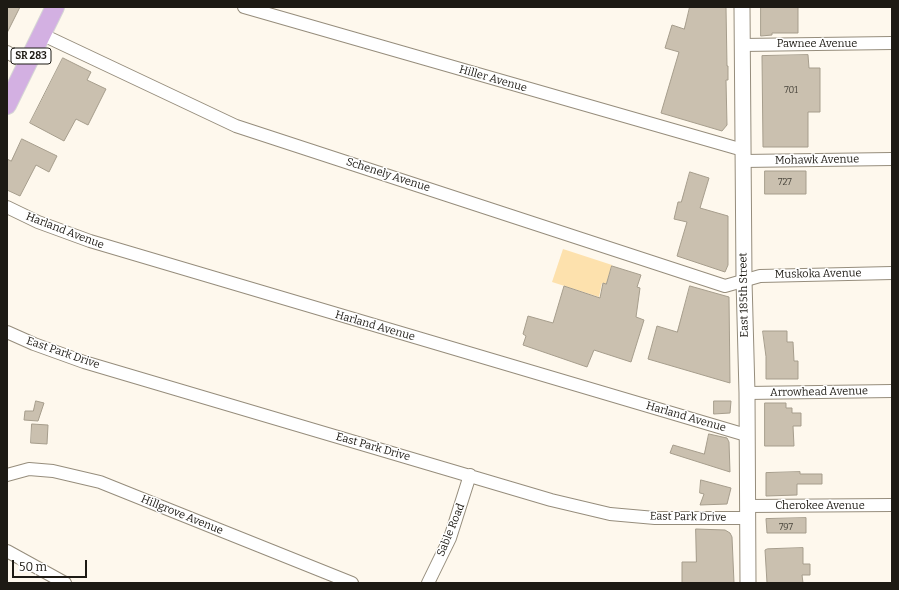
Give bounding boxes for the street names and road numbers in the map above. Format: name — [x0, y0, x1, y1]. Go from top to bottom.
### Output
street label: Pawnee Avenue — [777, 37, 857, 51]
road number: SR 283 — [11, 48, 51, 64]
street label: Hiller Avenue — [457, 63, 529, 95]
street label: Mohawk Avenue — [775, 153, 859, 167]
street label: Schenely Avenue — [344, 155, 432, 195]
street label: Harland Avenue — [24, 210, 106, 252]
street label: East 185th Street — [737, 252, 751, 338]
street label: Muskoka Avenue — [774, 267, 862, 281]
street label: Harland Avenue — [333, 308, 417, 344]
street label: East Park Drive — [25, 334, 101, 372]
street label: Arrowhead Avenue — [770, 385, 868, 399]
street label: Harland Avenue — [644, 399, 728, 435]
street label: East Park Drive — [334, 430, 412, 464]
street label: Hillgrove Avenue — [139, 492, 225, 538]
street label: Cherokee Avenue — [775, 499, 865, 513]
street label: Sable Road — [434, 502, 468, 558]
street label: East Park Drive — [650, 510, 726, 524]

